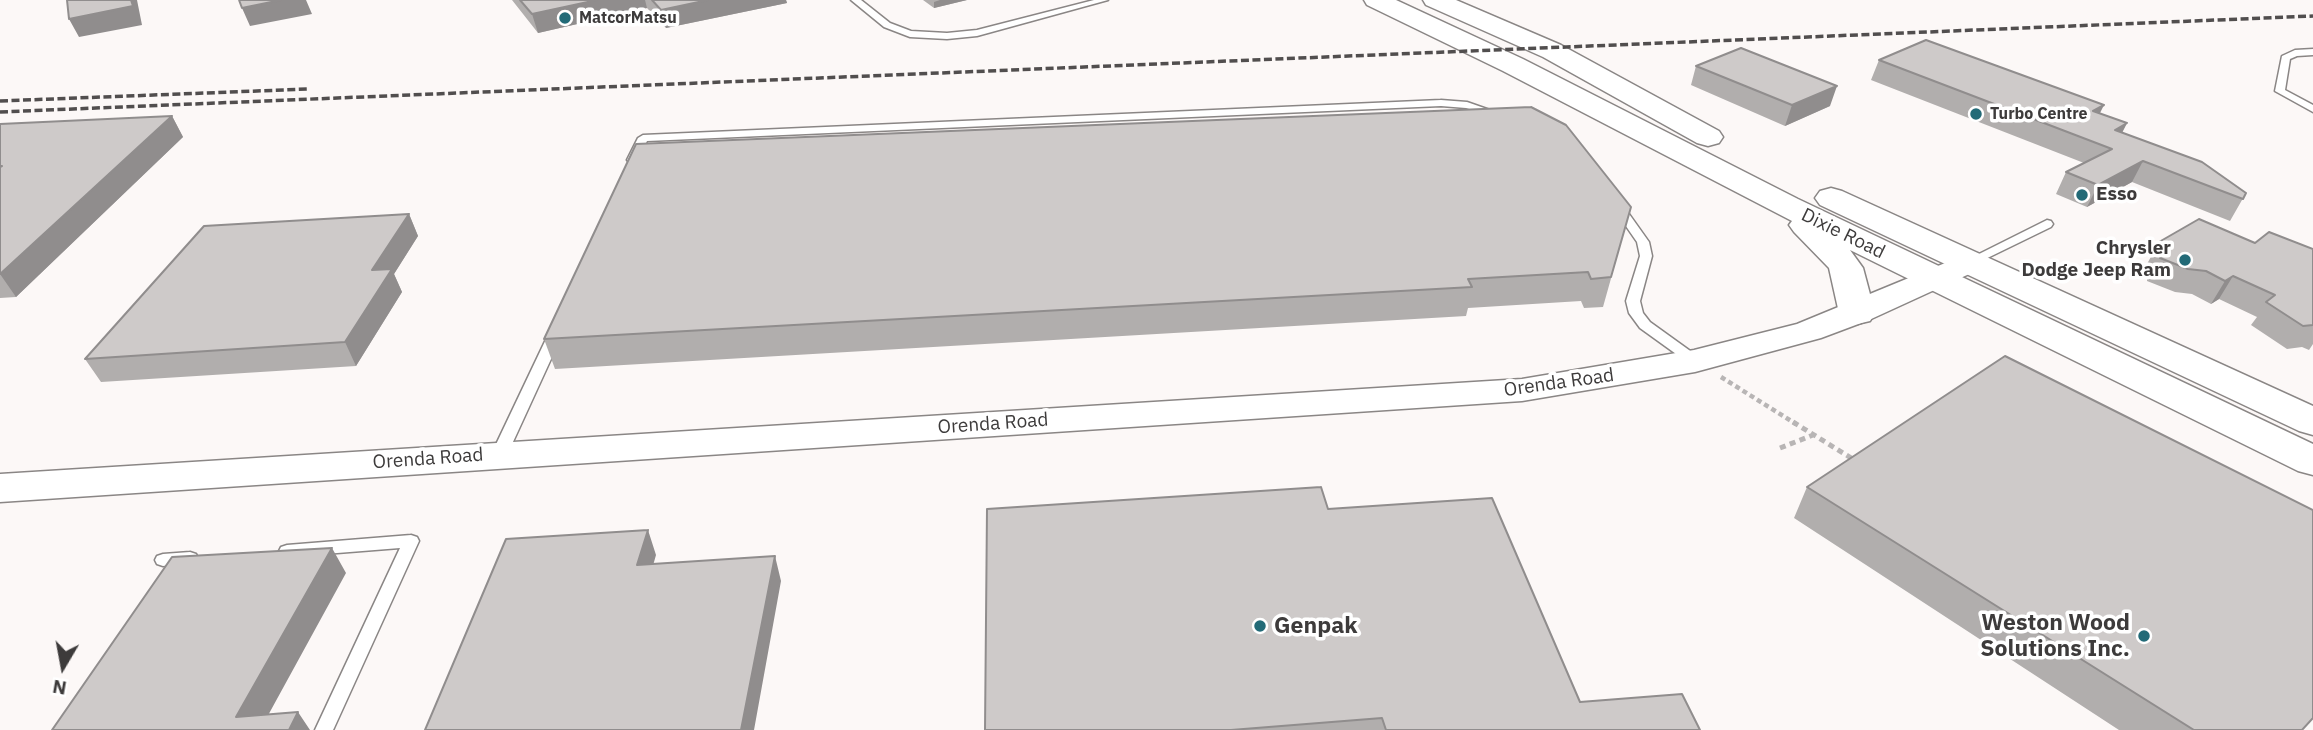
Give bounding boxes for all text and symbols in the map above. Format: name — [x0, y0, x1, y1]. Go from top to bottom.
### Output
place label: MatcorMatsu — [579, 8, 677, 28]
marker: MatcorMatsu — [557, 10, 573, 26]
place label: Turbo Centre — [1990, 104, 2088, 124]
marker: Turbo Centre — [1968, 106, 1984, 122]
place label: Esso — [2096, 184, 2137, 206]
marker: Esso — [2074, 187, 2090, 203]
street label: Dixie Road — [1797, 204, 1889, 264]
place label: Chrysler Dodge Jeep Ram — [2022, 238, 2171, 282]
marker: Chrysler Dodge Jeep Ram — [2177, 252, 2193, 268]
street label: Orenda Road — [1503, 364, 1615, 402]
street label: Orenda Road — [937, 409, 1049, 439]
street label: Orenda Road — [372, 444, 484, 474]
place label: Weston Wood Solutions Inc. — [1980, 609, 2130, 663]
place label: Genpak — [1274, 612, 1358, 640]
marker: Genpak — [1252, 618, 1268, 634]
marker: Weston Wood Solutions Inc. — [2136, 628, 2152, 644]
north arrow — [28, 632, 98, 702]
text: N — [50, 675, 68, 701]

